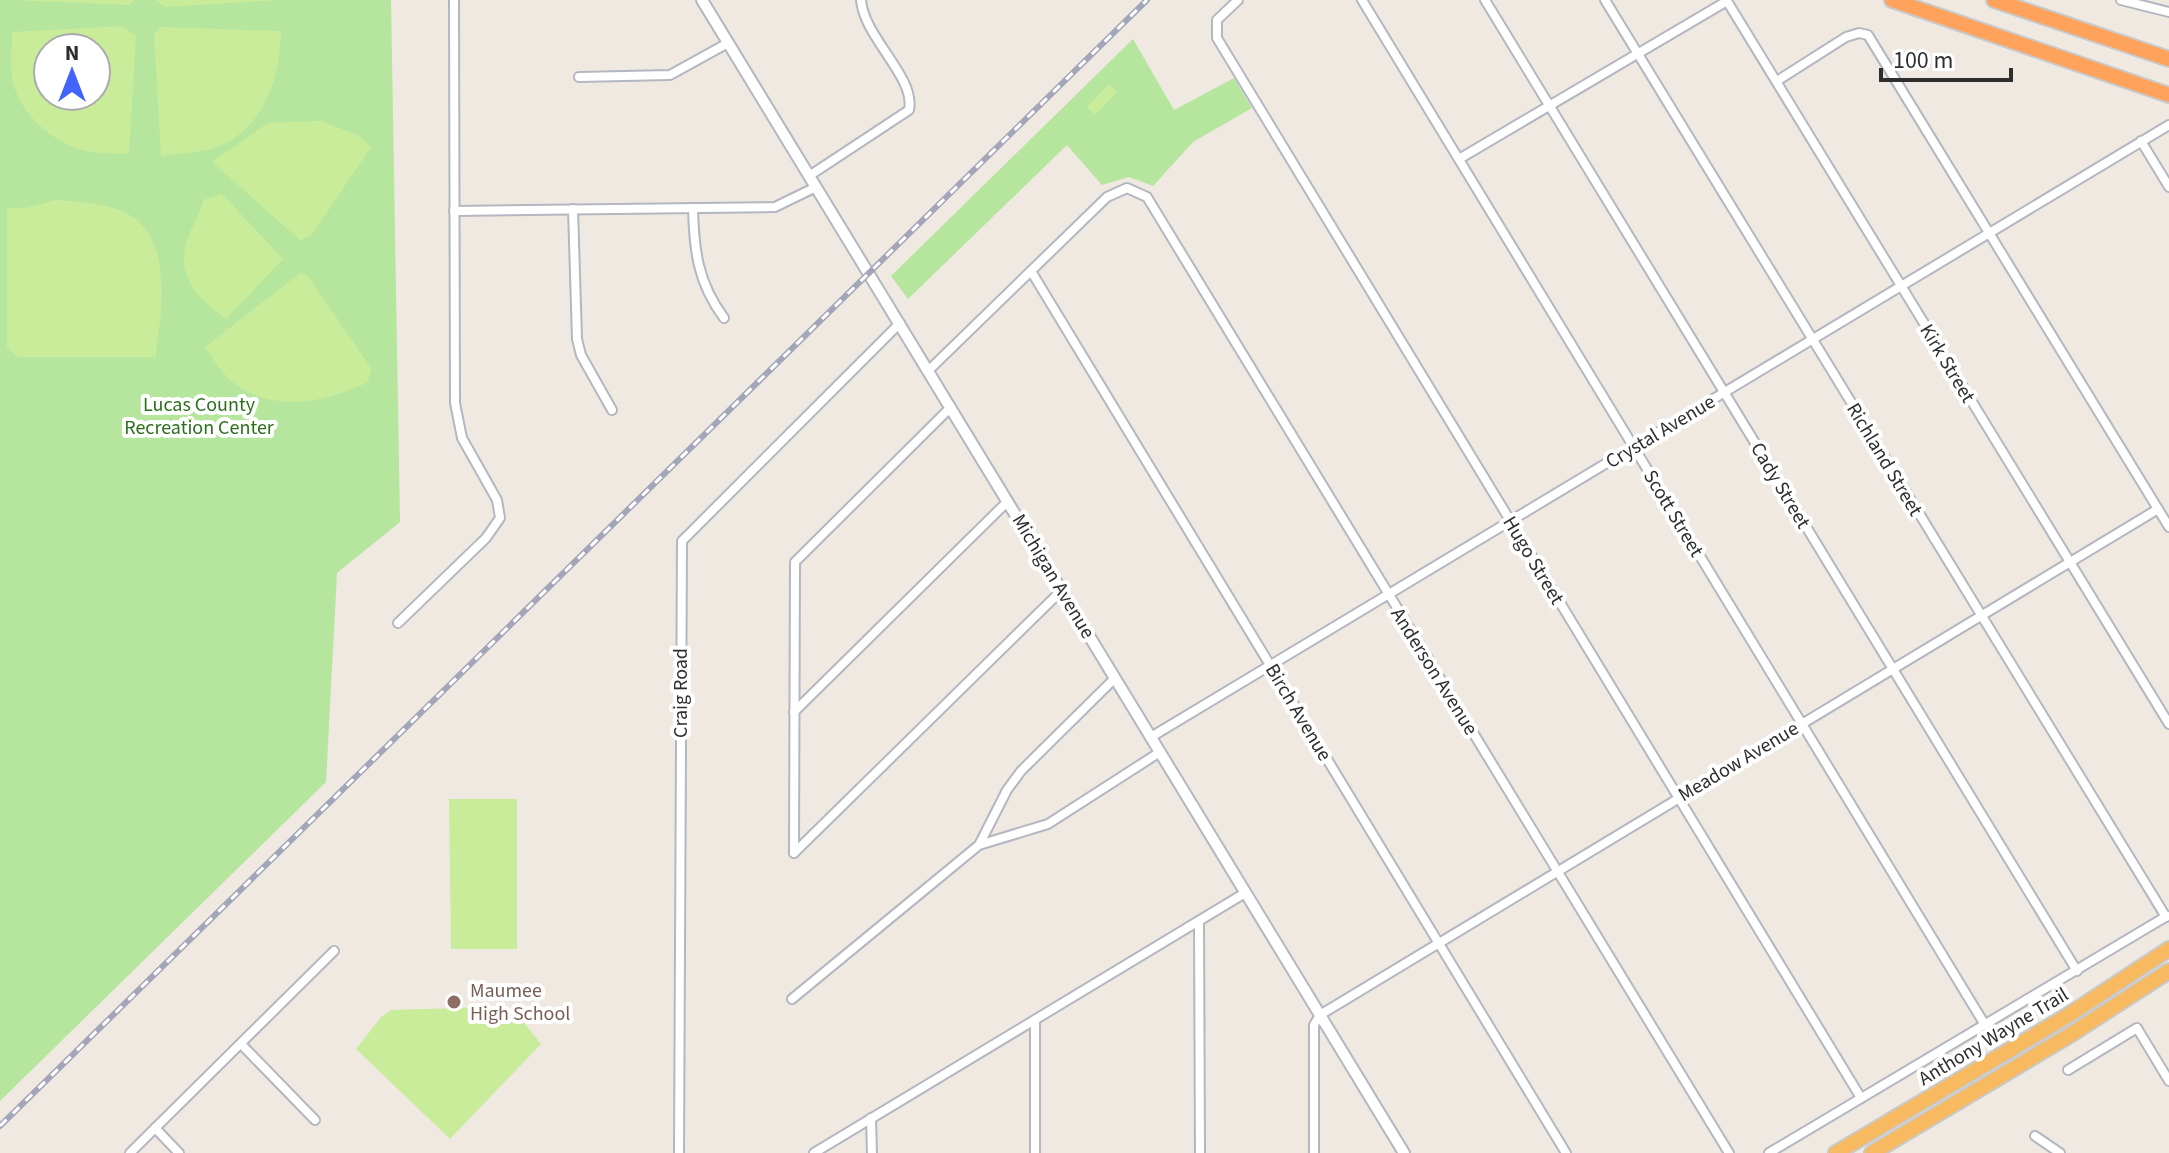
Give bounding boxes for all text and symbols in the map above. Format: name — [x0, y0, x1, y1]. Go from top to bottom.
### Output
north arrow — [32, 32, 112, 112]
scale bar — [1881, 32, 2011, 82]
text: N — [65, 37, 79, 69]
text: 100 m — [1893, 43, 1953, 78]
street label: Kirk Street — [1913, 319, 1982, 408]
street label: Crystal Avenue — [1600, 388, 1721, 476]
park label: Lucas County Recreation Center — [124, 391, 274, 442]
street label: Richland Street — [1839, 398, 1929, 522]
street label: Cady Street — [1743, 437, 1817, 534]
street label: Scott Street — [1636, 465, 1710, 563]
street label: Michigan Avenue — [1005, 509, 1101, 644]
street label: Hugo Street — [1496, 511, 1571, 610]
street label: Anderson Avenue — [1384, 602, 1485, 741]
street label: Craig Road — [667, 648, 695, 738]
street label: Birch Avenue — [1258, 659, 1338, 767]
street label: Meadow Avenue — [1673, 715, 1804, 809]
place label: Maumee High School — [470, 977, 570, 1028]
street label: Anthony Wayne Trail — [1913, 981, 2074, 1093]
marker: Maumee High School — [445, 993, 463, 1011]

